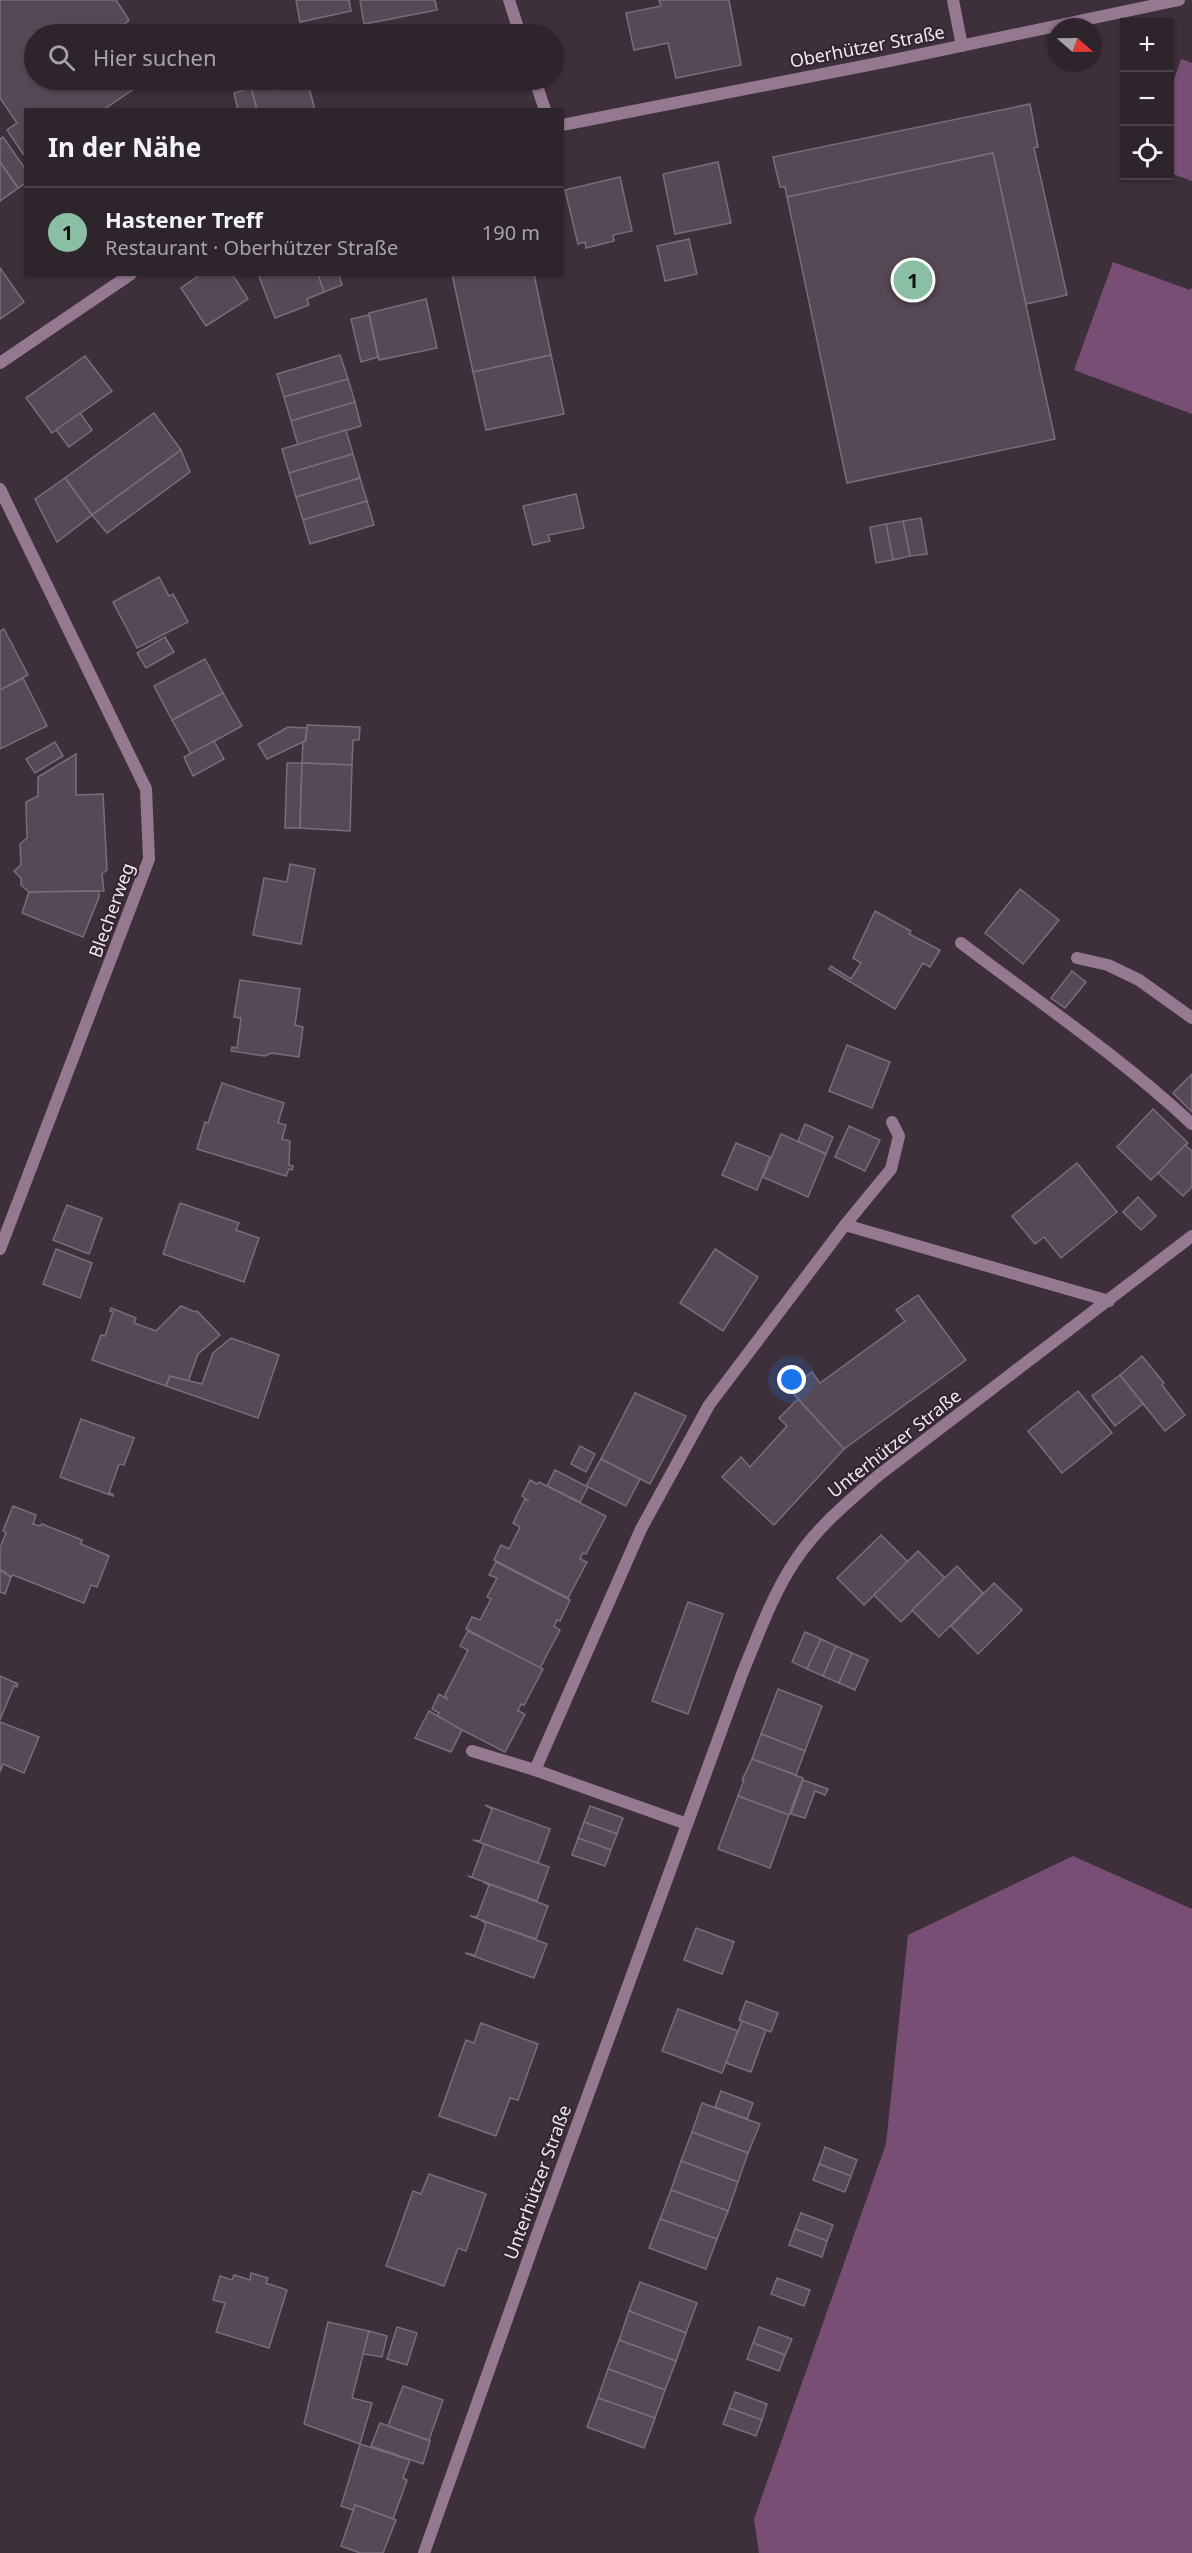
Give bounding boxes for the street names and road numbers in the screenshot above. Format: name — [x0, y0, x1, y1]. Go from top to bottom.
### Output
street label: Oberhützer Straße — [788, 19, 946, 73]
street label: Blecherweg — [83, 859, 139, 961]
street label: Unterhützer Straße — [822, 1383, 966, 1503]
street label: Unterhützer Straße — [498, 2101, 576, 2263]

